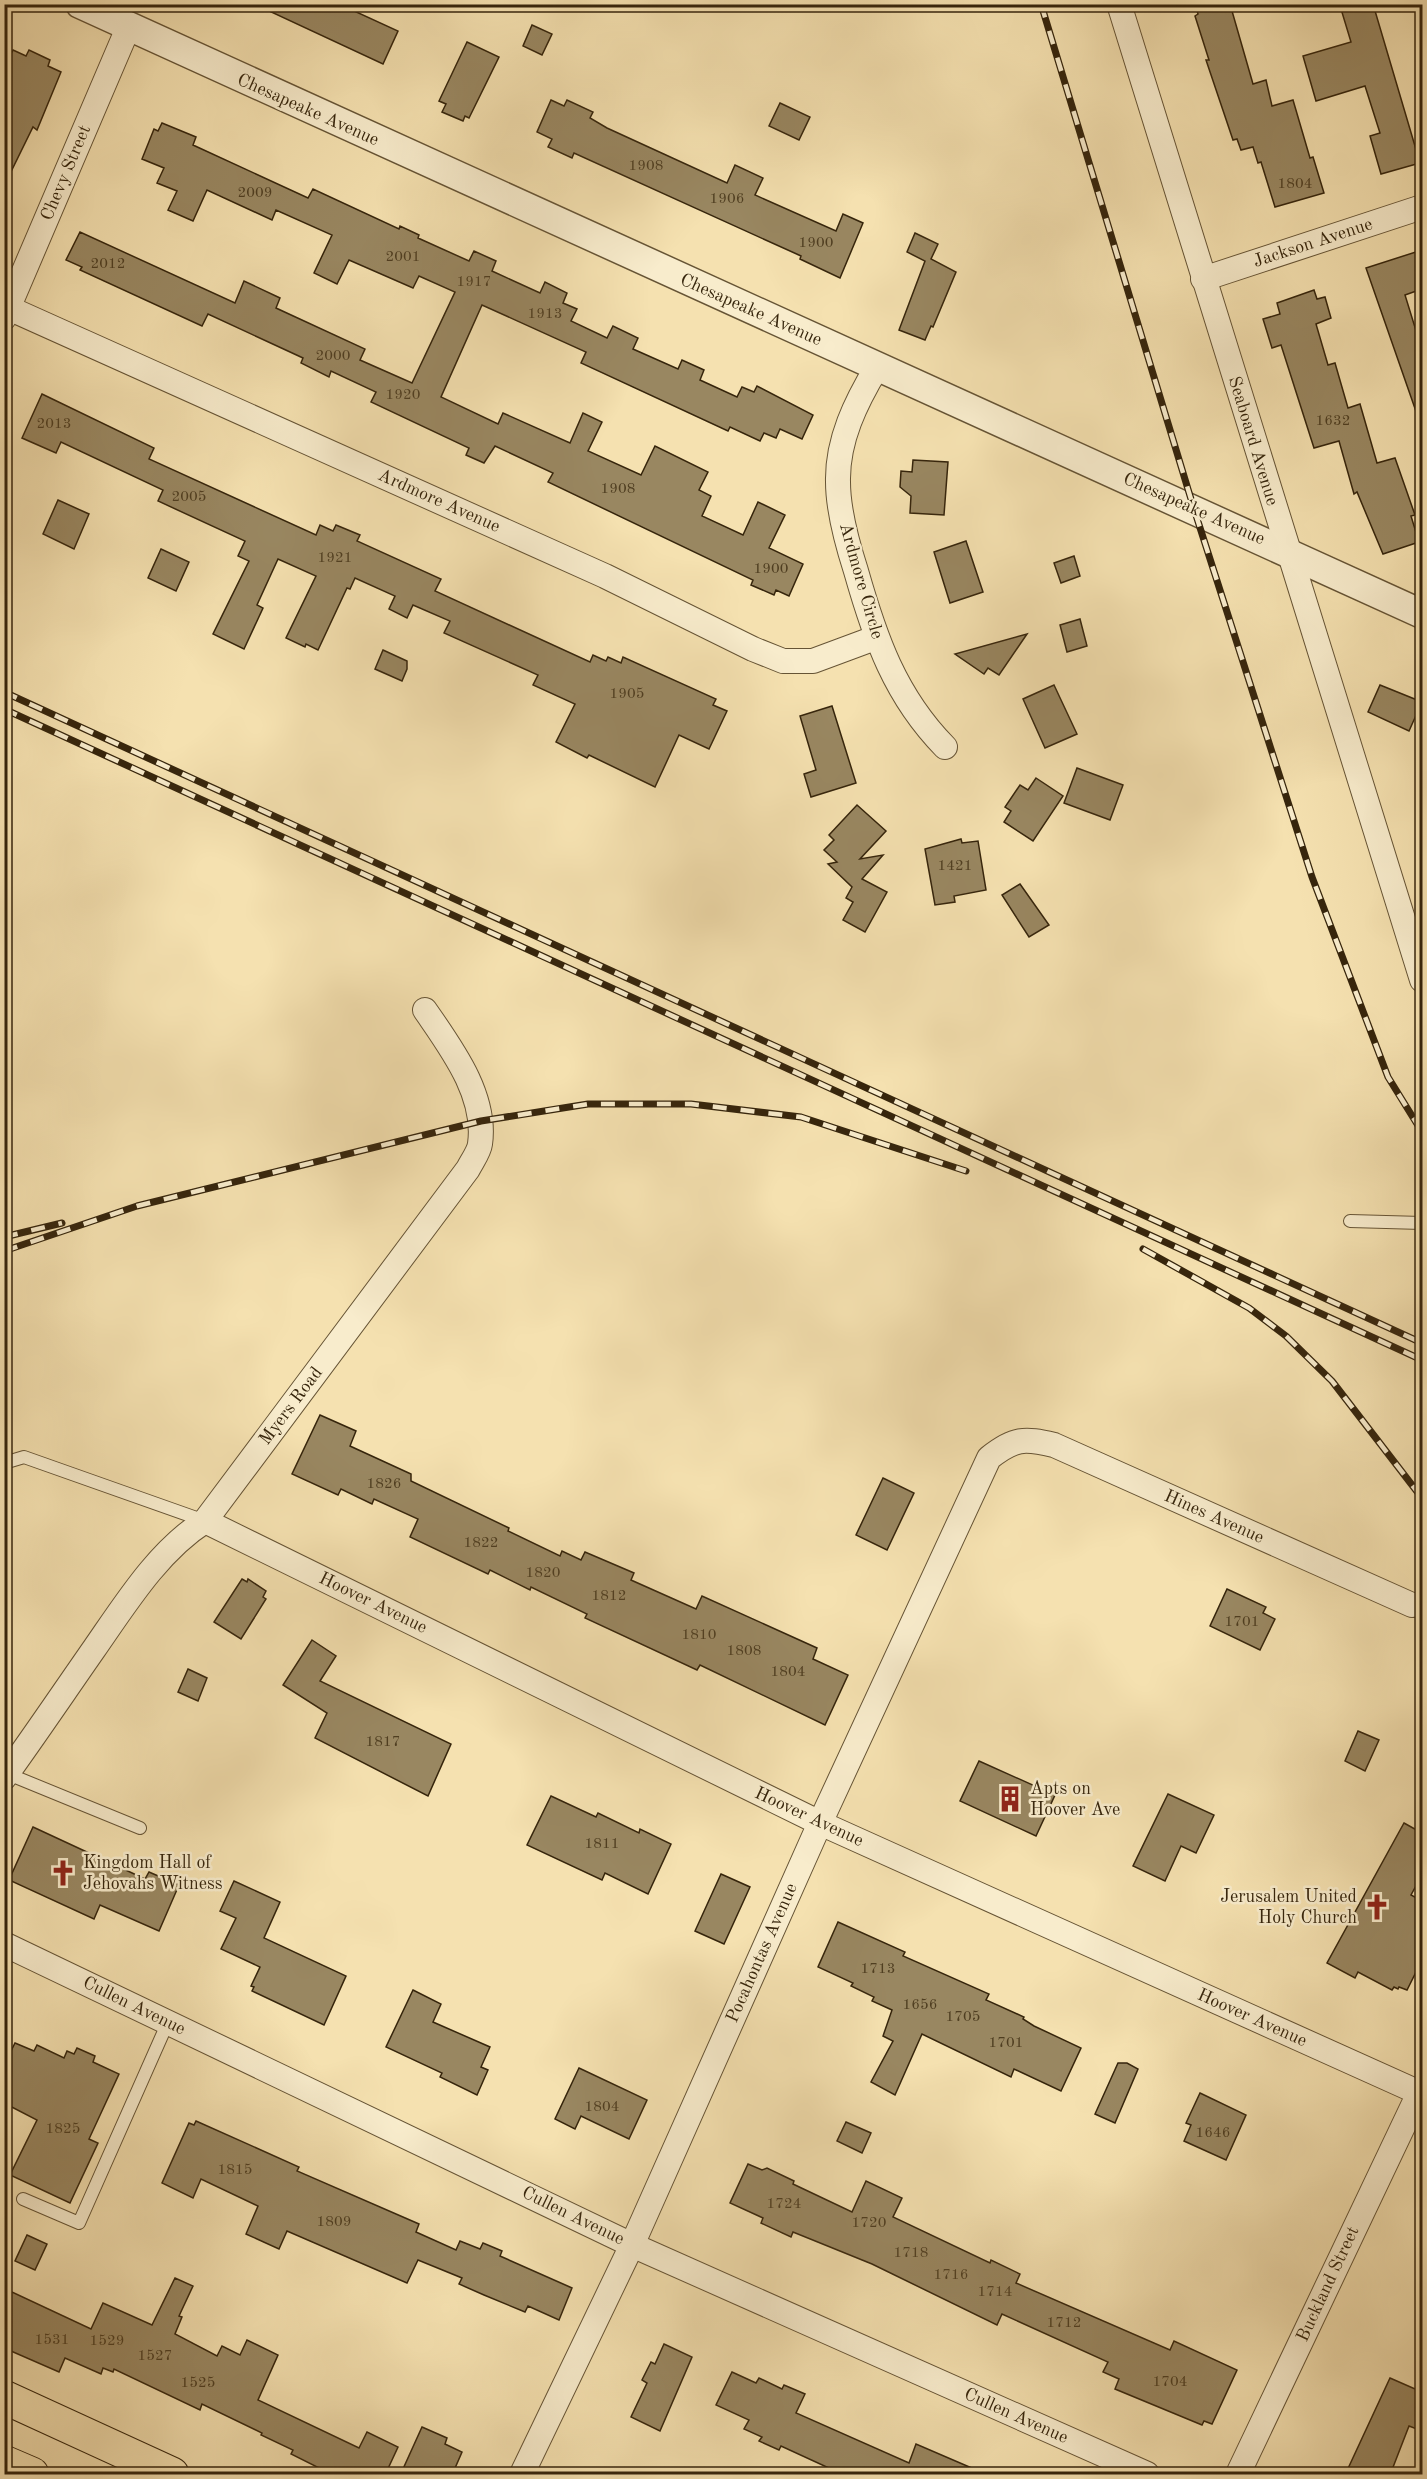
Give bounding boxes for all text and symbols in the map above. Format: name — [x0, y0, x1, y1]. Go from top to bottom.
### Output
street label: Chesapeake Avenue — [234, 71, 382, 149]
street label: Chevy Street — [38, 123, 94, 223]
house number: 1908 — [629, 159, 663, 174]
house number: 1804 — [1278, 177, 1312, 192]
house number: 2009 — [238, 186, 272, 201]
house number: 1906 — [710, 192, 744, 207]
street label: Jackson Avenue — [1251, 215, 1375, 271]
house number: 1900 — [799, 236, 833, 251]
house number: 2001 — [386, 250, 420, 265]
house number: 2012 — [91, 257, 125, 272]
street label: Chesapeake Avenue — [677, 271, 825, 349]
house number: 1917 — [457, 275, 491, 290]
house number: 1913 — [528, 307, 562, 322]
house number: 2000 — [316, 349, 350, 364]
street label: Seaboard Avenue — [1225, 374, 1281, 508]
house number: 1920 — [386, 388, 420, 403]
house number: 1632 — [1316, 414, 1350, 429]
house number: 2013 — [37, 417, 71, 432]
street label: Ardmore Avenue — [375, 466, 503, 536]
street label: Chesapeake Avenue — [1120, 470, 1268, 548]
house number: 1908 — [601, 482, 635, 497]
house number: 2005 — [172, 490, 206, 505]
street label: Ardmore Circle — [836, 521, 886, 641]
house number: 1921 — [318, 551, 352, 566]
house number: 1900 — [754, 562, 788, 577]
house number: 1905 — [610, 687, 644, 702]
house number: 1421 — [938, 859, 972, 874]
street label: Myers Road — [256, 1364, 326, 1448]
house number: 1826 — [367, 1477, 401, 1492]
street label: Hines Avenue — [1161, 1487, 1267, 1547]
house number: 1822 — [464, 1536, 498, 1551]
house number: 1820 — [526, 1566, 560, 1581]
street label: Hoover Avenue — [316, 1569, 430, 1637]
house number: 1812 — [592, 1589, 626, 1604]
house number: 1701 — [1225, 1615, 1259, 1630]
house number: 1810 — [682, 1628, 716, 1643]
house number: 1808 — [727, 1644, 761, 1659]
house number: 1804 — [771, 1665, 805, 1680]
house number: 1817 — [366, 1735, 400, 1750]
place label: Apts on Hoover Ave — [1030, 1780, 1120, 1819]
street label: Hoover Avenue — [752, 1784, 866, 1850]
building icon: Apts on Hoover Ave — [995, 1784, 1025, 1814]
house number: 1811 — [585, 1837, 619, 1852]
place label: Kingdom Hall of Jehovahs Witness — [83, 1854, 223, 1893]
church icon: Kingdom Hall of Jehovahs Witness — [48, 1858, 78, 1888]
street label: Pocahontas Avenue — [723, 1881, 801, 2025]
place label: Jerusalem United Holy Church — [1220, 1888, 1357, 1927]
church icon: Jerusalem United Holy Church — [1362, 1892, 1392, 1922]
house number: 1713 — [861, 1962, 895, 1977]
street label: Cullen Avenue — [80, 1973, 188, 2039]
street label: Hoover Avenue — [1195, 1986, 1309, 2050]
house number: 1656 — [903, 1998, 937, 2013]
house number: 1705 — [946, 2010, 980, 2025]
house number: 1701 — [989, 2036, 1023, 2051]
house number: 1804 — [585, 2100, 619, 2115]
house number: 1825 — [46, 2122, 80, 2137]
house number: 1646 — [1196, 2126, 1230, 2141]
house number: 1815 — [218, 2163, 252, 2178]
street label: Cullen Avenue — [519, 2183, 627, 2249]
house number: 1724 — [767, 2197, 801, 2212]
house number: 1809 — [317, 2215, 351, 2230]
house number: 1720 — [852, 2216, 886, 2231]
street label: Buckland Street — [1293, 2224, 1363, 2344]
house number: 1718 — [894, 2246, 928, 2261]
house number: 1716 — [934, 2268, 968, 2283]
house number: 1714 — [978, 2285, 1012, 2300]
house number: 1712 — [1047, 2316, 1081, 2331]
house number: 1531 — [35, 2333, 69, 2348]
house number: 1529 — [90, 2334, 124, 2349]
house number: 1527 — [138, 2349, 172, 2364]
house number: 1704 — [1153, 2375, 1187, 2390]
house number: 1525 — [181, 2376, 215, 2391]
street label: Cullen Avenue — [961, 2385, 1071, 2447]

